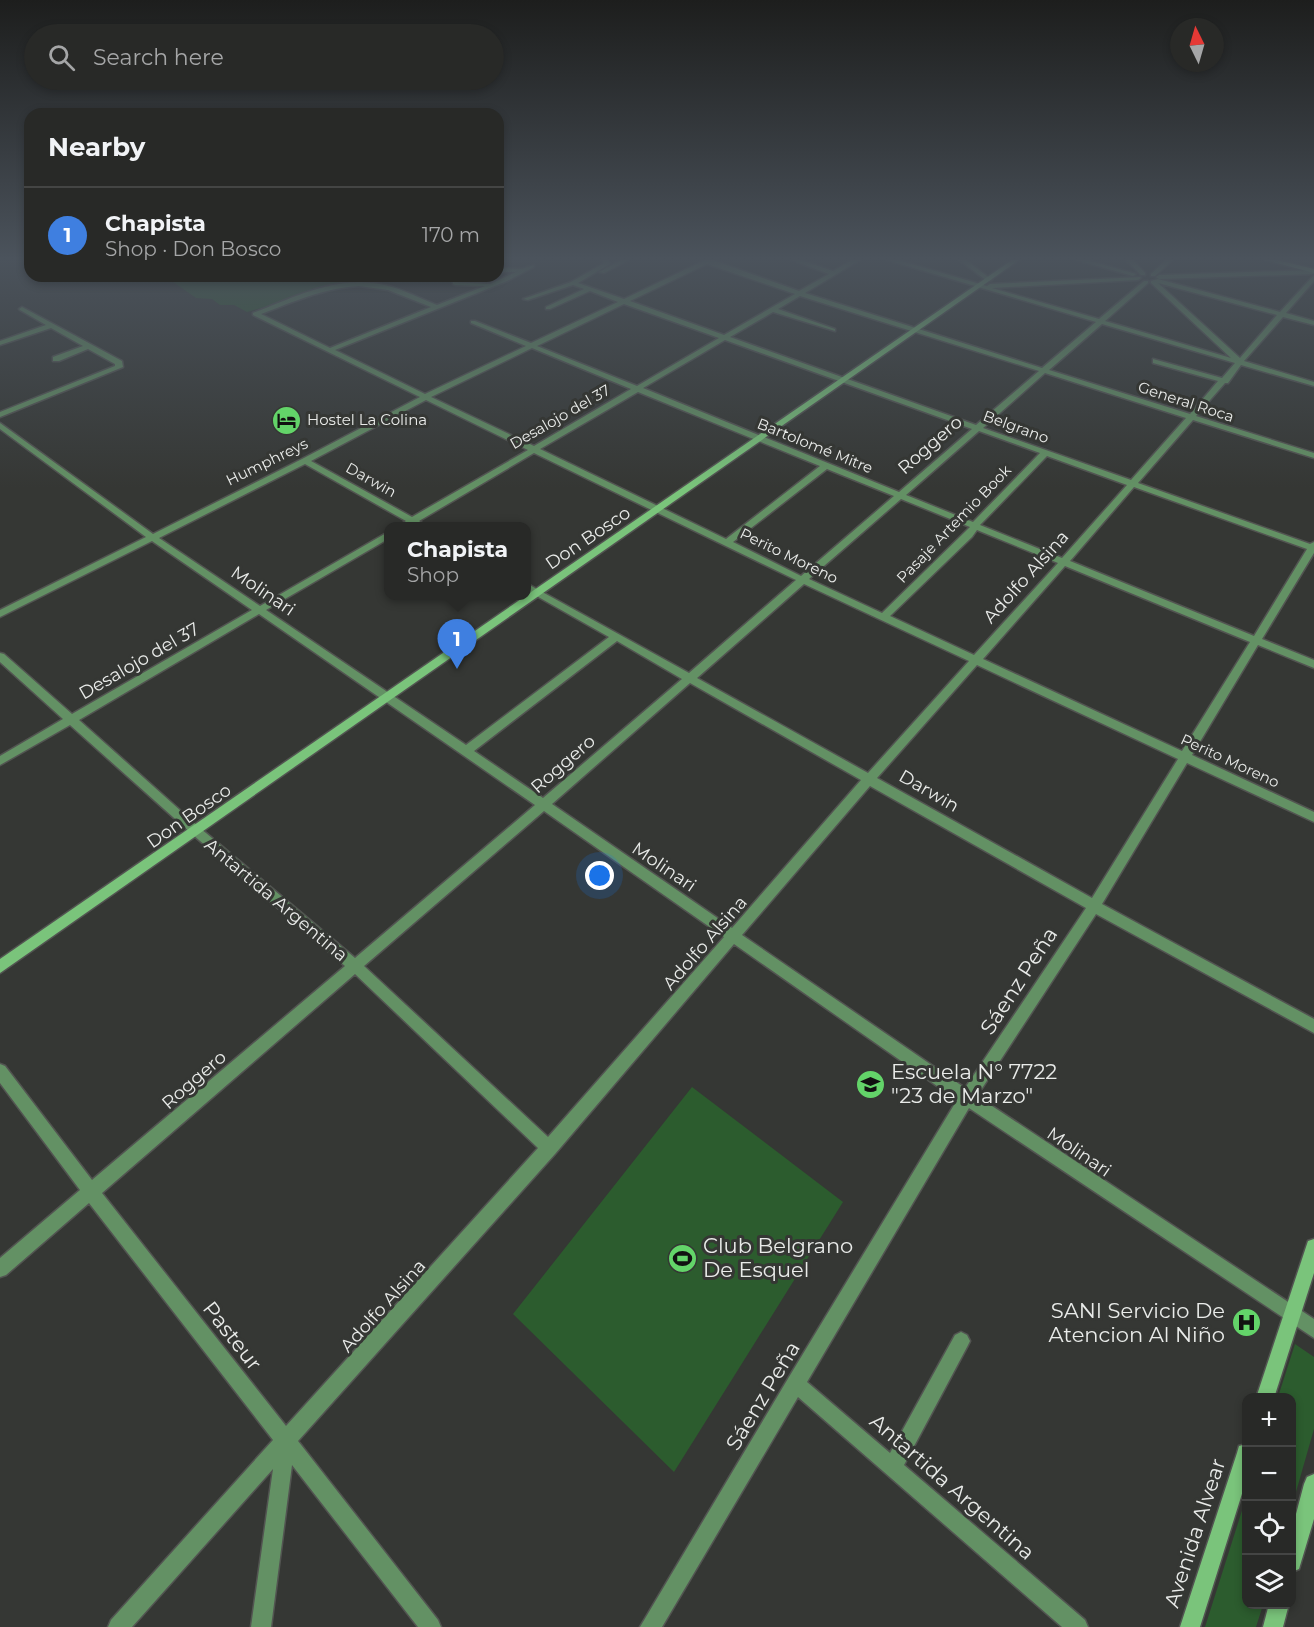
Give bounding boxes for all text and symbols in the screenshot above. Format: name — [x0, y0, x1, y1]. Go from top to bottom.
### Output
north arrow — [1170, 18, 1224, 72]
search box — [24, 24, 504, 90]
icon: search — [45, 41, 78, 74]
text: Search here — [93, 44, 224, 71]
text: Nearby — [48, 131, 145, 163]
text: Chapista — [105, 210, 206, 237]
text: 1 — [64, 223, 71, 247]
text: 170 m — [422, 223, 480, 247]
text: Shop · Don Bosco — [105, 237, 281, 261]
street label: General Roca — [1136, 377, 1236, 426]
street label: Desalojo del 37 — [506, 380, 613, 453]
hotel icon: Hostel La Colina — [270, 404, 302, 436]
street label: Belgrano — [981, 406, 1052, 447]
place label: Hostel La Colina — [307, 410, 427, 429]
street label: Roggero — [893, 411, 967, 479]
street label: Bartolomé Mitre — [755, 414, 876, 477]
street label: Humphreys — [223, 434, 311, 490]
street label: Darwin — [343, 458, 400, 501]
street label: Pasaje Artemio Book — [892, 461, 1015, 587]
street label: Don Bosco — [541, 501, 635, 575]
popup — [384, 522, 531, 600]
street label: Perito Moreno — [737, 524, 841, 587]
street label: Adolfo Alsina — [979, 526, 1073, 628]
text: Chapista — [407, 536, 508, 563]
street label: Molinari — [227, 562, 299, 620]
text: Shop — [407, 563, 459, 587]
street label: Desalojo del 37 — [75, 618, 203, 704]
pin: 1 — [438, 620, 476, 669]
street label: Perito Moreno — [1178, 729, 1283, 792]
street label: Roggero — [526, 730, 600, 798]
street label: Darwin — [895, 765, 963, 817]
street label: Don Bosco — [143, 779, 235, 853]
street label: Antartida Argentina — [200, 834, 352, 966]
street label: Molinari — [628, 838, 700, 896]
your location — [585, 861, 614, 890]
street label: Adolfo Alsina — [658, 892, 752, 994]
street label: Sáenz Peña — [975, 923, 1062, 1039]
street label: Roggero — [157, 1046, 231, 1114]
place label: Escuela N° 7722 "23 de Marzo" — [891, 1059, 1057, 1108]
school or university icon: Escuela N° 7722 "23 de Marzo" — [854, 1068, 886, 1100]
street label: Molinari — [1043, 1123, 1115, 1181]
place label: Club Belgrano De Esquel — [703, 1233, 853, 1282]
sports icon: Club Belgrano De Esquel — [666, 1242, 698, 1274]
street label: Adolfo Alsina — [336, 1255, 430, 1357]
street label: Pasteur — [198, 1296, 267, 1375]
place label: SANI Servicio De Atencion Al Niño — [1049, 1298, 1225, 1347]
hospital icon: SANI Servicio De Atencion Al Niño — [1230, 1307, 1262, 1339]
street label: Sáenz Peña — [720, 1337, 805, 1455]
map controls — [1242, 1393, 1296, 1609]
button: + — [1242, 1393, 1296, 1447]
street label: Antartida Argentina — [865, 1408, 1040, 1565]
button: − — [1242, 1447, 1296, 1501]
street label: Avenida Alvear — [1159, 1455, 1230, 1611]
button: locate — [1242, 1501, 1296, 1555]
button: layers — [1242, 1555, 1296, 1609]

